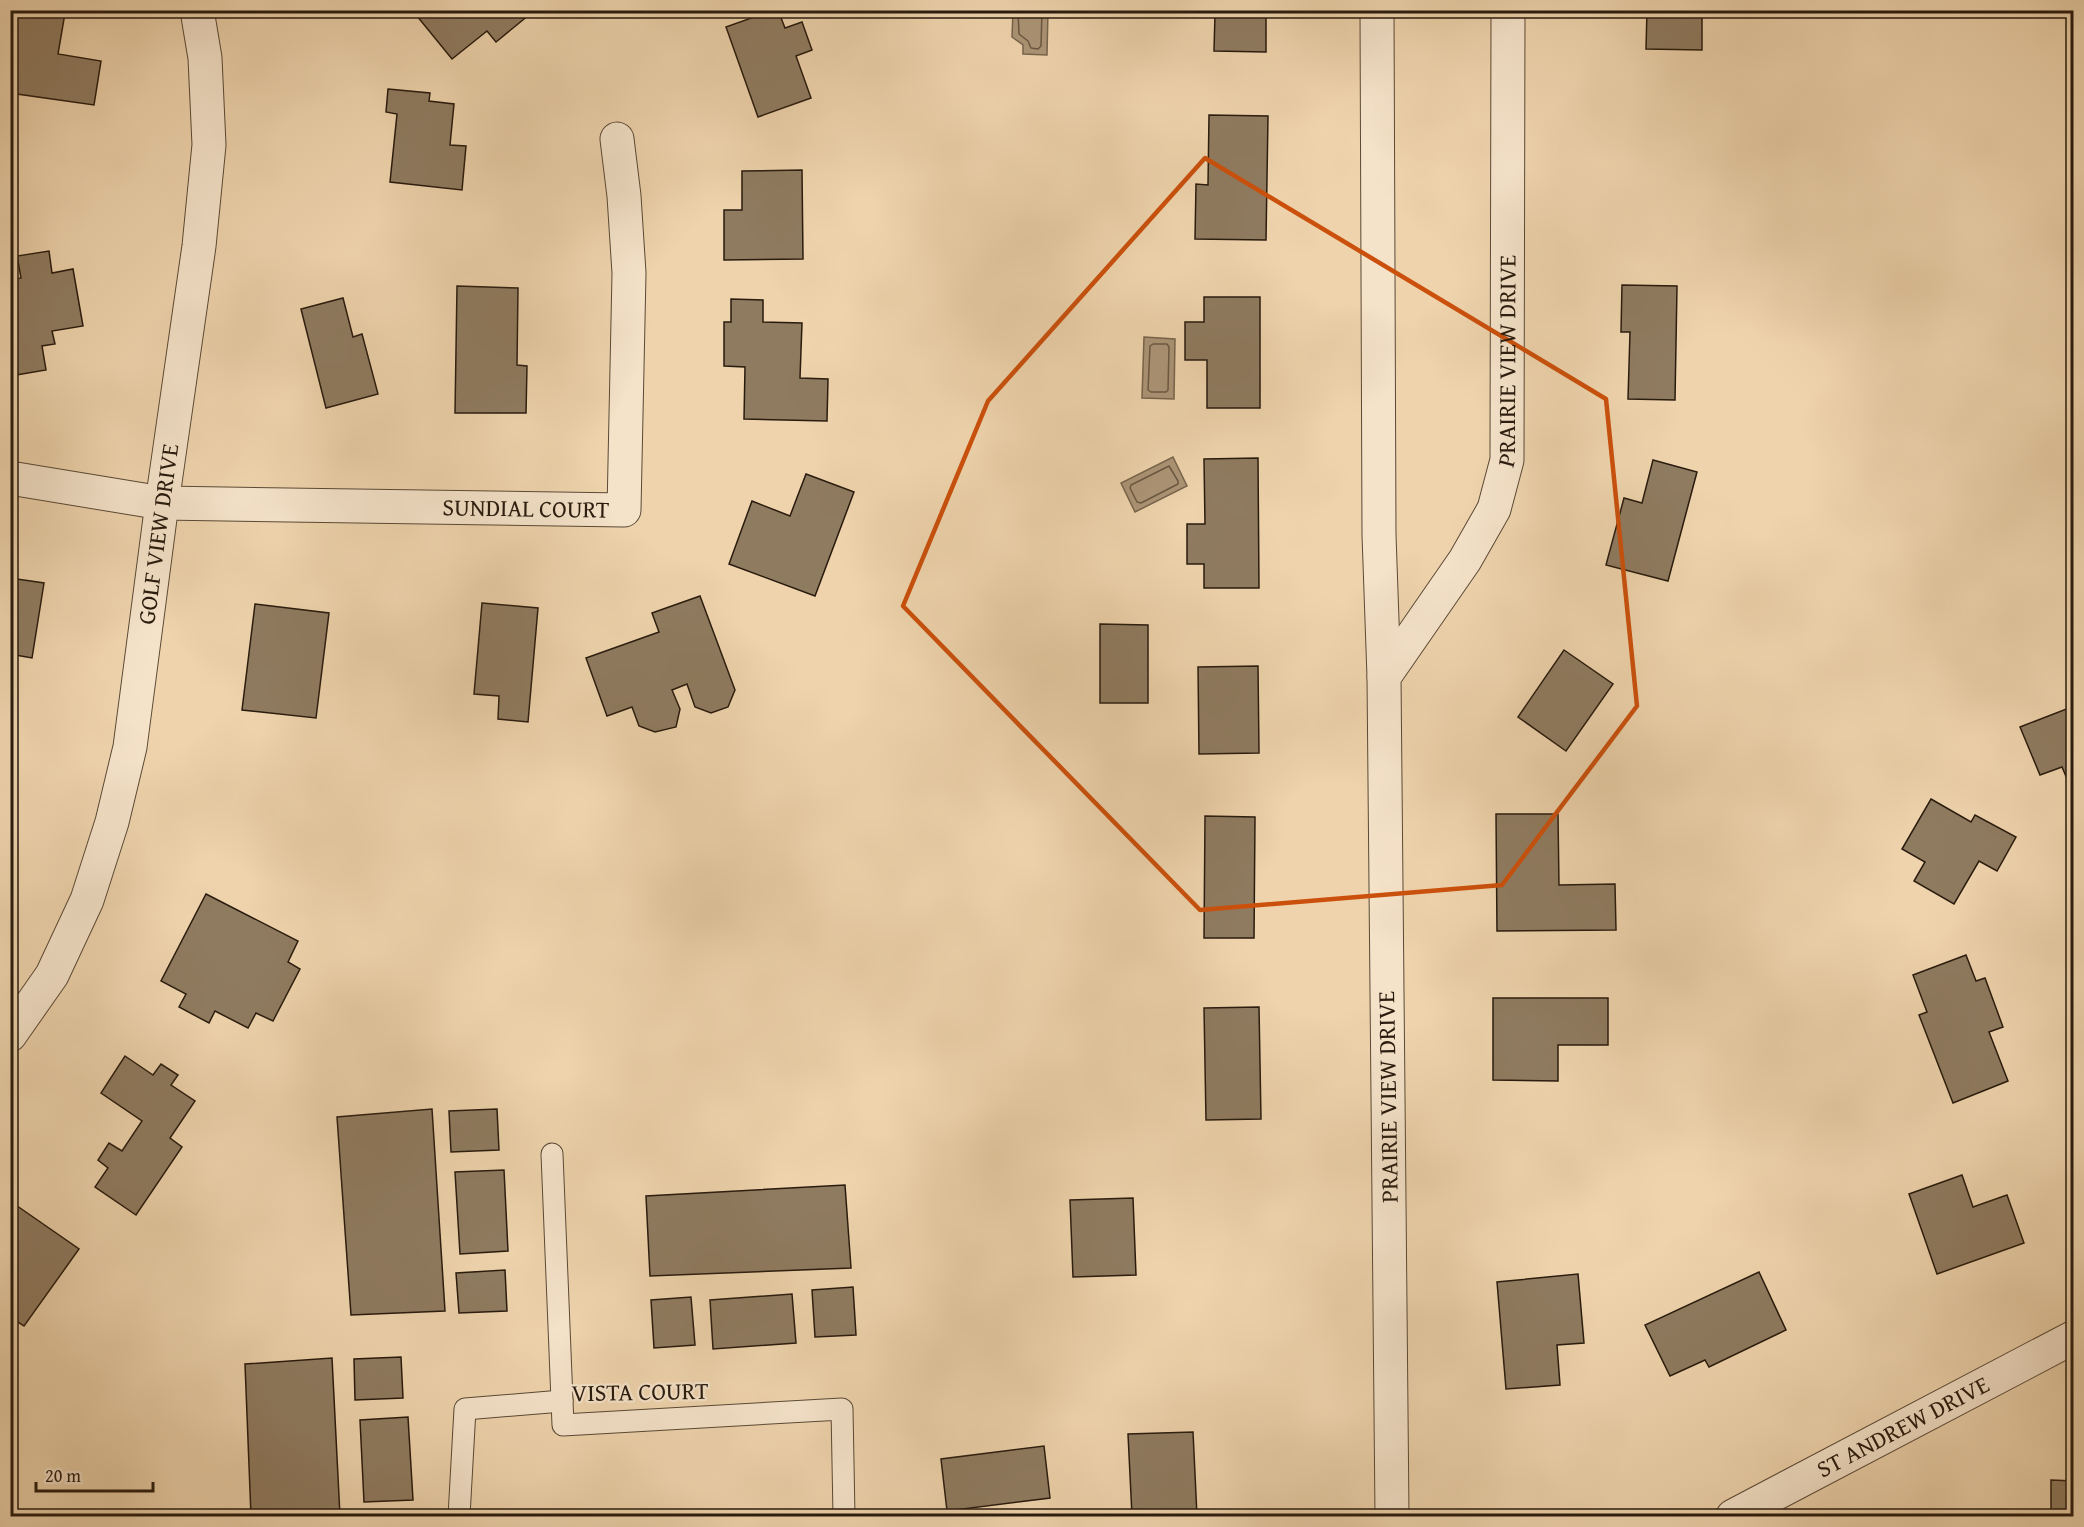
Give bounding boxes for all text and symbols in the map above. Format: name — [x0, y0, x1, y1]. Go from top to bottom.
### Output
street label: PRAIRIE VIEW DRIVE — [1488, 255, 1525, 471]
street label: GOLF VIEW DRIVE — [128, 441, 187, 626]
street label: SUNDIAL COURT — [442, 489, 610, 527]
street label: PRAIRIE VIEW DRIVE — [1368, 991, 1407, 1203]
street label: ST ANDREW DRIVE — [1810, 1367, 1995, 1486]
street label: VISTA COURT — [571, 1373, 709, 1410]
scale bar — [36, 1455, 153, 1493]
text: 20 m — [45, 1462, 81, 1489]

